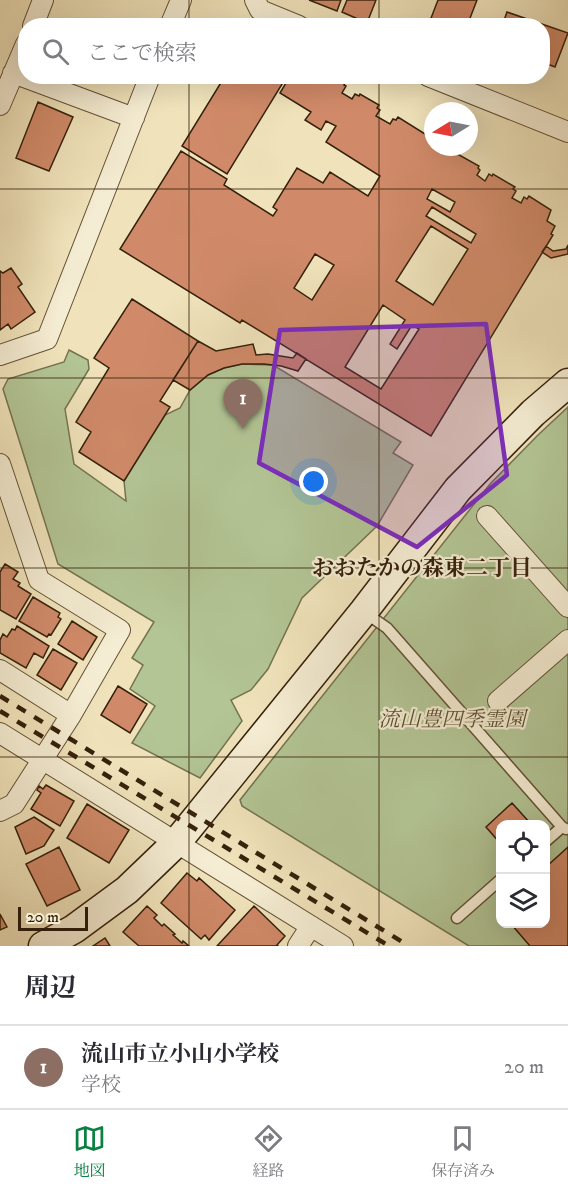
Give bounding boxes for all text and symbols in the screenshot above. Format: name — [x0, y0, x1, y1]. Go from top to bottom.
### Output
search box — [18, 18, 550, 84]
icon: search — [39, 35, 72, 68]
text: ここで検索 — [87, 40, 197, 67]
north arrow — [424, 102, 478, 156]
pin: 1 — [224, 380, 262, 429]
your location — [299, 467, 328, 496]
district label: おおたかの森東二丁目 — [312, 555, 532, 582]
park label: 流山豊四季霊園 — [379, 707, 528, 733]
map controls — [496, 820, 550, 928]
button: locate — [496, 820, 550, 874]
button: layers — [496, 874, 550, 928]
scale bar — [18, 904, 88, 932]
text: 20 m — [27, 907, 59, 927]
text: 周辺 — [24, 972, 76, 1005]
text: 流山市立小山小学校 — [81, 1041, 279, 1068]
text: 1 — [40, 1055, 47, 1080]
text: 20 m — [504, 1055, 544, 1080]
text: 学校 — [81, 1073, 121, 1098]
tab: 地図 — [73, 1122, 106, 1181]
tab: 経路 — [252, 1122, 285, 1181]
tab: 保存済み — [431, 1122, 495, 1181]

